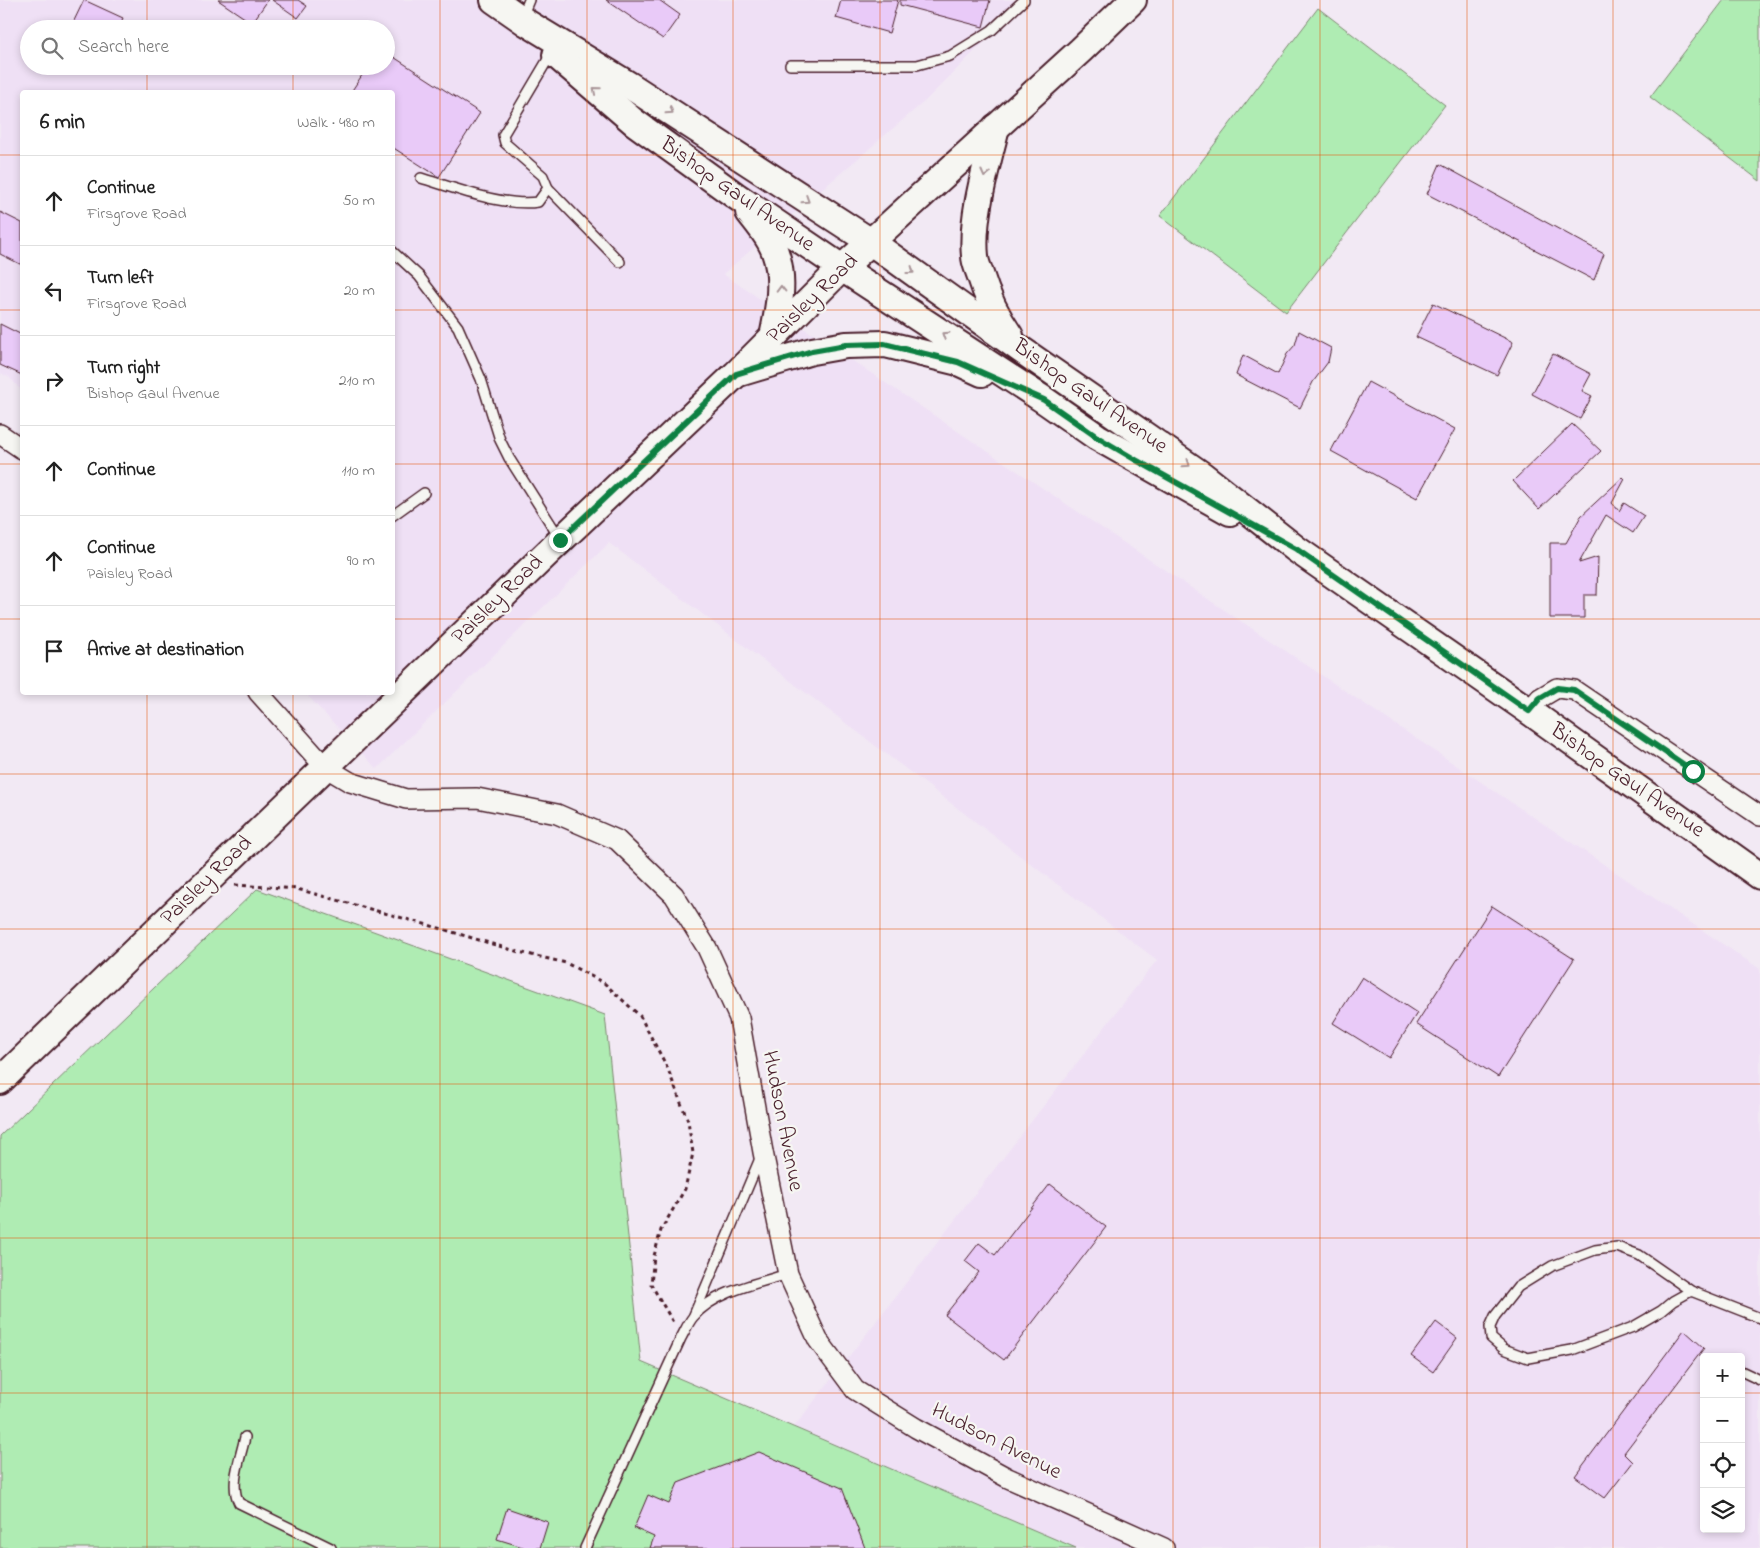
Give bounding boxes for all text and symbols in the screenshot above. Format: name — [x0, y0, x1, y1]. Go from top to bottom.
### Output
search box — [20, 20, 395, 75]
icon: search — [38, 34, 66, 62]
text: Search here — [78, 34, 169, 61]
one-way arrow — [593, 87, 602, 96]
one-way arrow — [664, 105, 673, 115]
text: 6 min — [40, 108, 85, 138]
text: Walk · 480 m — [297, 111, 375, 135]
street label: Bishop Gaul Avenue — [652, 129, 821, 261]
one-way arrow — [980, 170, 991, 179]
text: Continue — [87, 175, 155, 202]
icon: ahead — [40, 187, 68, 215]
text: 50 m — [343, 189, 375, 213]
one-way arrow — [800, 194, 810, 203]
text: Firsgrove Road — [87, 202, 186, 226]
street label: Paisley Road — [760, 247, 867, 352]
text: Turn left — [87, 265, 154, 292]
one-way arrow — [905, 265, 915, 274]
icon: left — [40, 277, 68, 305]
text: 20 m — [344, 279, 375, 303]
one-way arrow — [776, 285, 786, 292]
text: Firsgrove Road — [87, 292, 186, 316]
street label: Bishop Gaul Avenue — [1005, 331, 1174, 463]
one-way arrow — [941, 332, 950, 341]
text: Turn right — [87, 355, 160, 382]
icon: right — [40, 367, 68, 395]
text: 210 m — [339, 369, 375, 393]
text: Bishop Gaul Avenue — [87, 382, 220, 406]
icon: ahead — [40, 457, 68, 485]
text: Continue — [87, 457, 155, 484]
one-way arrow — [1181, 458, 1191, 467]
text: 110 m — [341, 459, 375, 483]
route end — [549, 529, 572, 552]
text: Continue — [87, 535, 155, 562]
icon: ahead — [40, 547, 68, 575]
street label: Paisley Road — [445, 548, 552, 653]
text: 90 m — [347, 549, 375, 573]
text: Paisley Road — [87, 562, 173, 586]
icon: arrive — [40, 637, 68, 665]
text: Arrive at destination — [87, 637, 244, 664]
street label: Bishop Gaul Avenue — [1542, 715, 1711, 847]
route start — [1682, 760, 1705, 783]
street label: Paisley Road — [154, 829, 261, 934]
street label: Hudson Avenue — [753, 1048, 811, 1194]
map controls — [1700, 1353, 1745, 1533]
button: + — [1700, 1353, 1745, 1398]
street label: Hudson Avenue — [925, 1395, 1067, 1489]
button: − — [1700, 1398, 1745, 1443]
button: locate — [1700, 1443, 1745, 1488]
button: layers — [1700, 1488, 1745, 1533]

